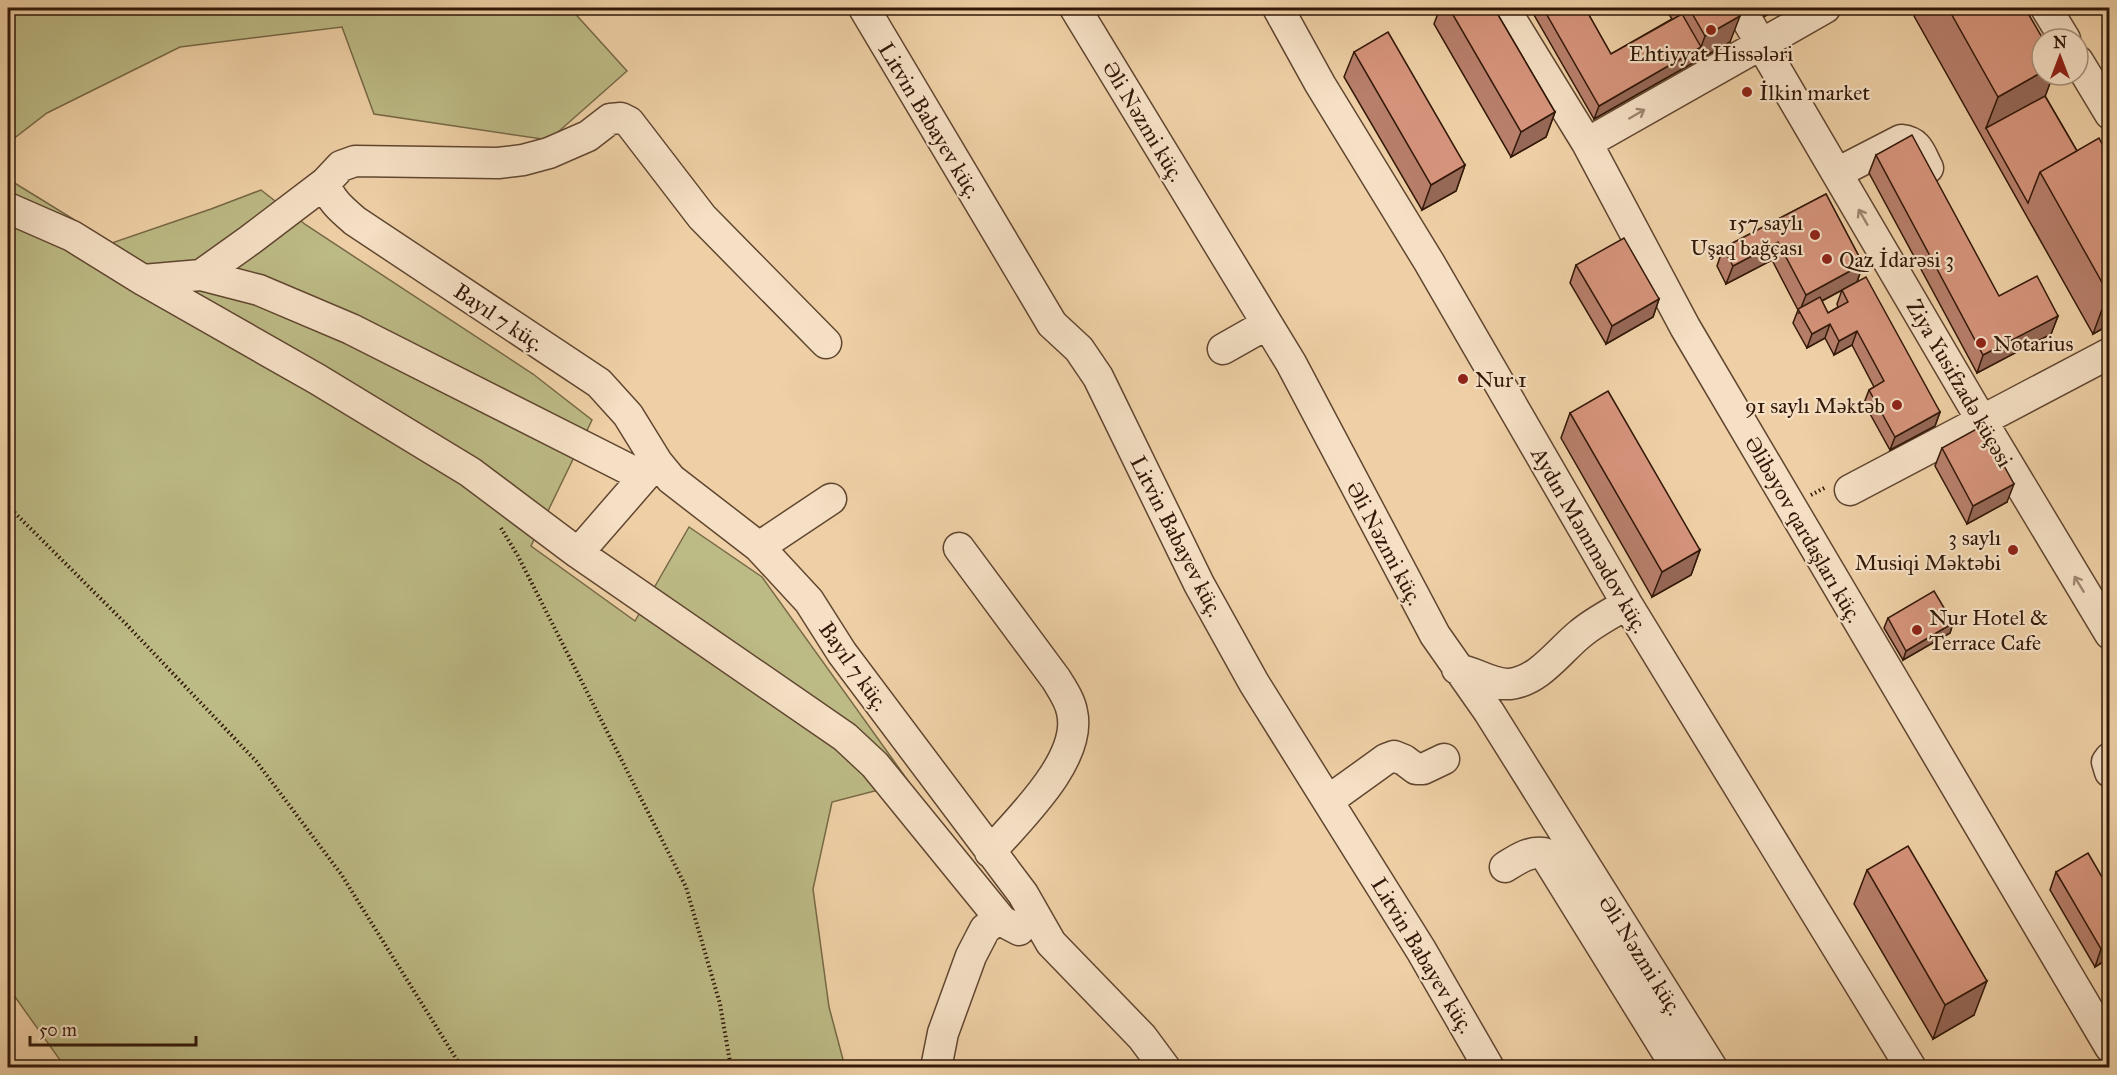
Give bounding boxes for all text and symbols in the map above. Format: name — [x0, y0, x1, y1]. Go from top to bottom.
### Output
marker: Ehtiyyat Hissələri — [1704, 23, 1718, 37]
north arrow — [2030, 27, 2090, 87]
text: N — [2053, 33, 2067, 52]
street label: Litvin Babayev küç. — [872, 37, 987, 203]
place label: Ehtiyyat Hissələri — [1629, 40, 1793, 67]
street label: Əli Nəzmi küç. — [1097, 56, 1190, 187]
place label: İlkin market — [1759, 79, 1870, 106]
marker: İlkin market — [1740, 85, 1754, 99]
one-way arrow — [1628, 108, 1645, 120]
place label: 157 saylı Uşaq bağçası — [1690, 209, 1803, 261]
one-way arrow — [1857, 209, 1869, 226]
marker: 157 saylı Uşaq bağçası — [1808, 228, 1822, 242]
place label: Qaz İdarəsi 3 — [1839, 246, 1954, 273]
marker: Qaz İdarəsi 3 — [1820, 252, 1834, 266]
street label: Bayıl 7 küç. — [449, 277, 549, 357]
street label: Ziya Yusifzadə küçəsi — [1901, 295, 2019, 472]
place label: Notarius — [1993, 330, 2074, 357]
marker: Notarius — [1974, 336, 1988, 350]
place label: Nur 1 — [1475, 366, 1527, 393]
marker: Nur 1 — [1456, 372, 1470, 386]
place label: 91 saylı Məktəb — [1745, 392, 1885, 419]
marker: 91 saylı Məktəb — [1890, 398, 1904, 412]
street label: Əlibəyov qardaşları küç. — [1739, 431, 1868, 627]
street label: Aydın Məmmədov küç. — [1525, 442, 1654, 638]
street label: Litvin Babayev küç. — [1124, 451, 1229, 621]
street label: Əli Nəzmi küç. — [1341, 477, 1428, 610]
place label: 3 saylı Musiqi Məktəbi — [1855, 524, 2001, 576]
marker: 3 saylı Musiqi Məktəbi — [2006, 543, 2020, 557]
one-way arrow — [2073, 576, 2085, 593]
place label: Nur Hotel & Terrace Cafe — [1929, 604, 2048, 656]
street label: Bayıl 7 küç. — [813, 616, 894, 716]
marker: Nur Hotel & Terrace Cafe — [1910, 623, 1924, 637]
street label: Litvin Babayev küç. — [1365, 872, 1480, 1038]
street label: Əli Nəzmi küç. — [1593, 890, 1688, 1020]
scale bar — [30, 1009, 196, 1047]
text: 50 m — [39, 1019, 77, 1041]

